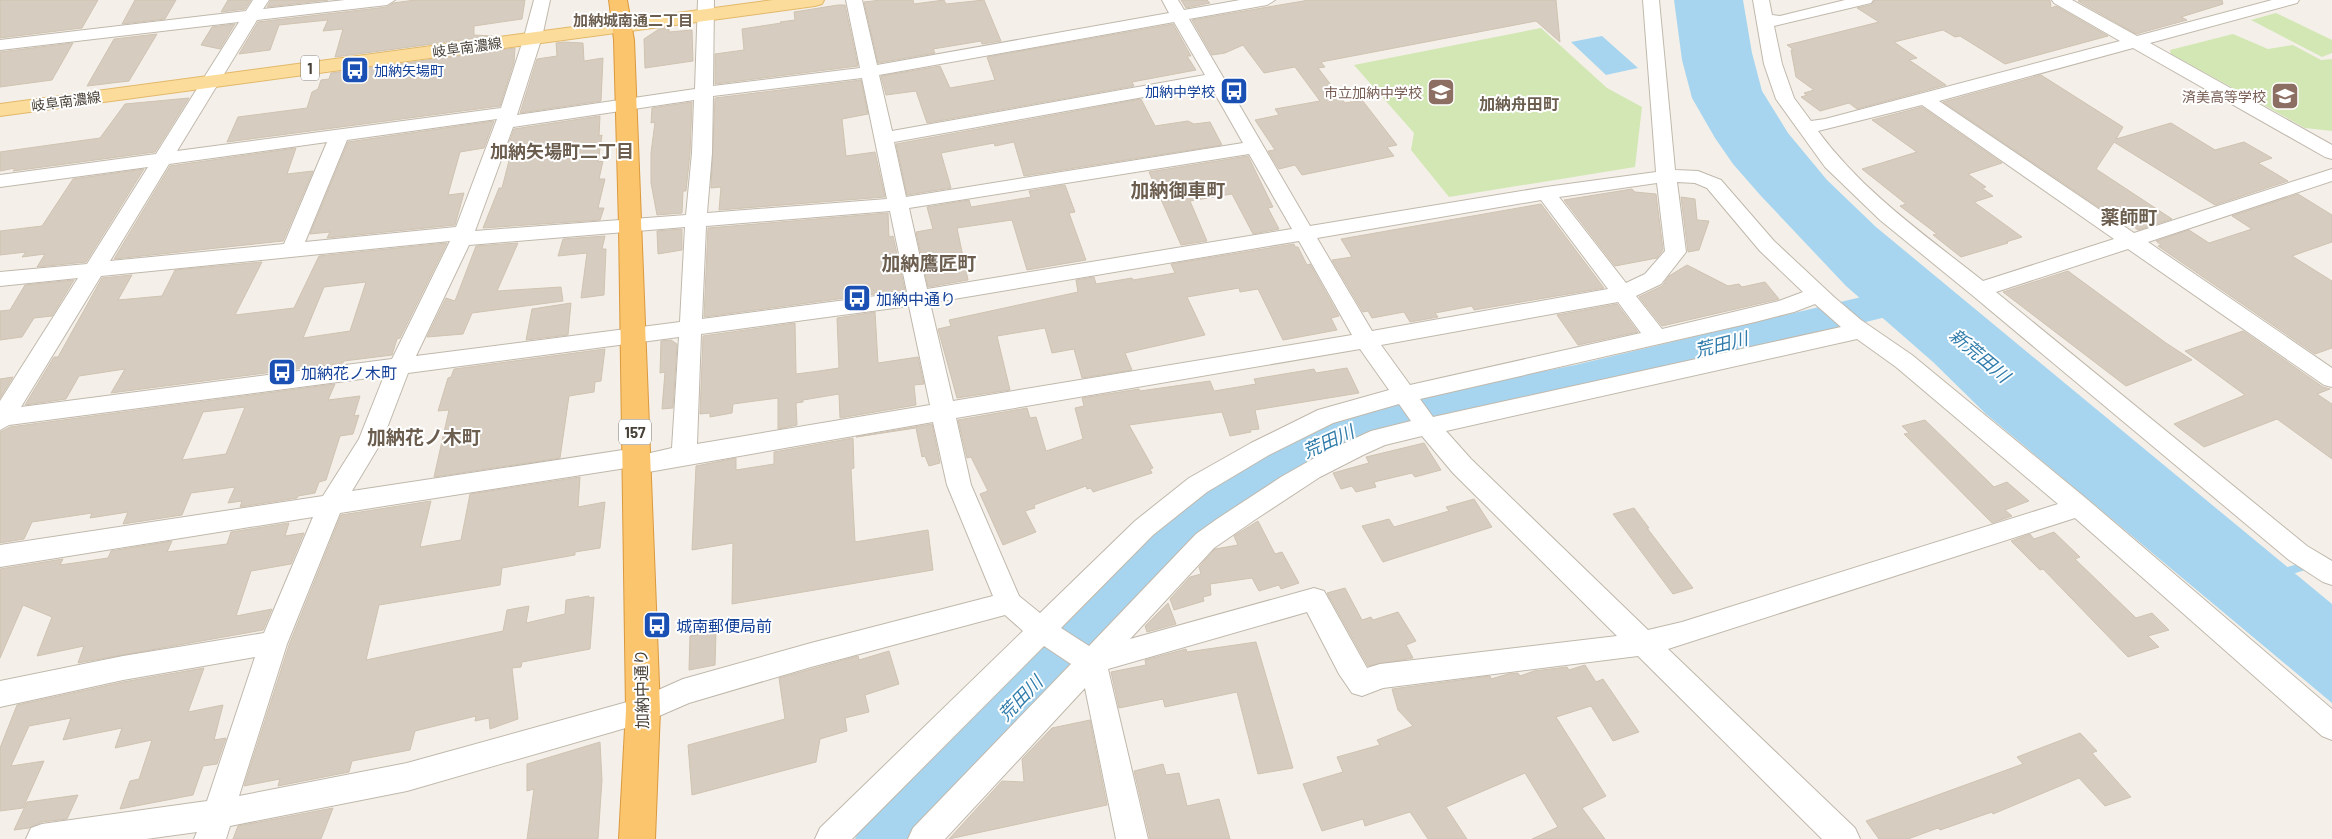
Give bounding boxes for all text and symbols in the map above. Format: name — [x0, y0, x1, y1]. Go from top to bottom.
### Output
district label: 加納城南通二丁目 — [573, 11, 693, 29]
street label: 岐阜南濃線 — [431, 34, 503, 60]
bus stop icon: 加納矢場町 — [340, 55, 370, 85]
road number: 1 — [301, 56, 319, 80]
place label: 加納矢場町 — [374, 62, 444, 79]
bus stop icon: 加納中学校 — [1219, 76, 1249, 106]
school or university icon: 市立加納中学校 — [1426, 77, 1456, 107]
school or university icon: 済美高等学校 — [2270, 81, 2300, 111]
place label: 加納中学校 — [1145, 83, 1215, 100]
place label: 市立加納中学校 — [1324, 84, 1422, 101]
street label: 岐阜南濃線 — [30, 88, 102, 114]
place label: 済美高等学校 — [2182, 88, 2266, 105]
district label: 加納舟田町 — [1479, 94, 1559, 113]
district label: 加納矢場町二丁目 — [490, 140, 634, 162]
district label: 加納御車町 — [1130, 178, 1226, 201]
district label: 薬師町 — [2100, 205, 2158, 228]
district label: 加納鷹匠町 — [881, 251, 977, 274]
bus stop icon: 加納中通り — [842, 283, 872, 313]
place label: 加納中通り — [876, 289, 956, 308]
water label: 新荒田川 — [1945, 323, 2016, 388]
water label: 荒田川 — [1692, 326, 1752, 361]
bus stop icon: 加納花ノ木町 — [267, 357, 297, 387]
place label: 加納花ノ木町 — [301, 363, 397, 382]
water label: 荒田川 — [1299, 419, 1359, 462]
road number: 157 — [619, 420, 651, 444]
district label: 加納花ノ木町 — [367, 425, 481, 448]
bus stop icon: 城南郵便局前 — [642, 610, 672, 640]
place label: 城南郵便局前 — [676, 616, 772, 635]
street label: 加納中通り — [631, 649, 651, 729]
water label: 荒田川 — [993, 669, 1048, 725]

